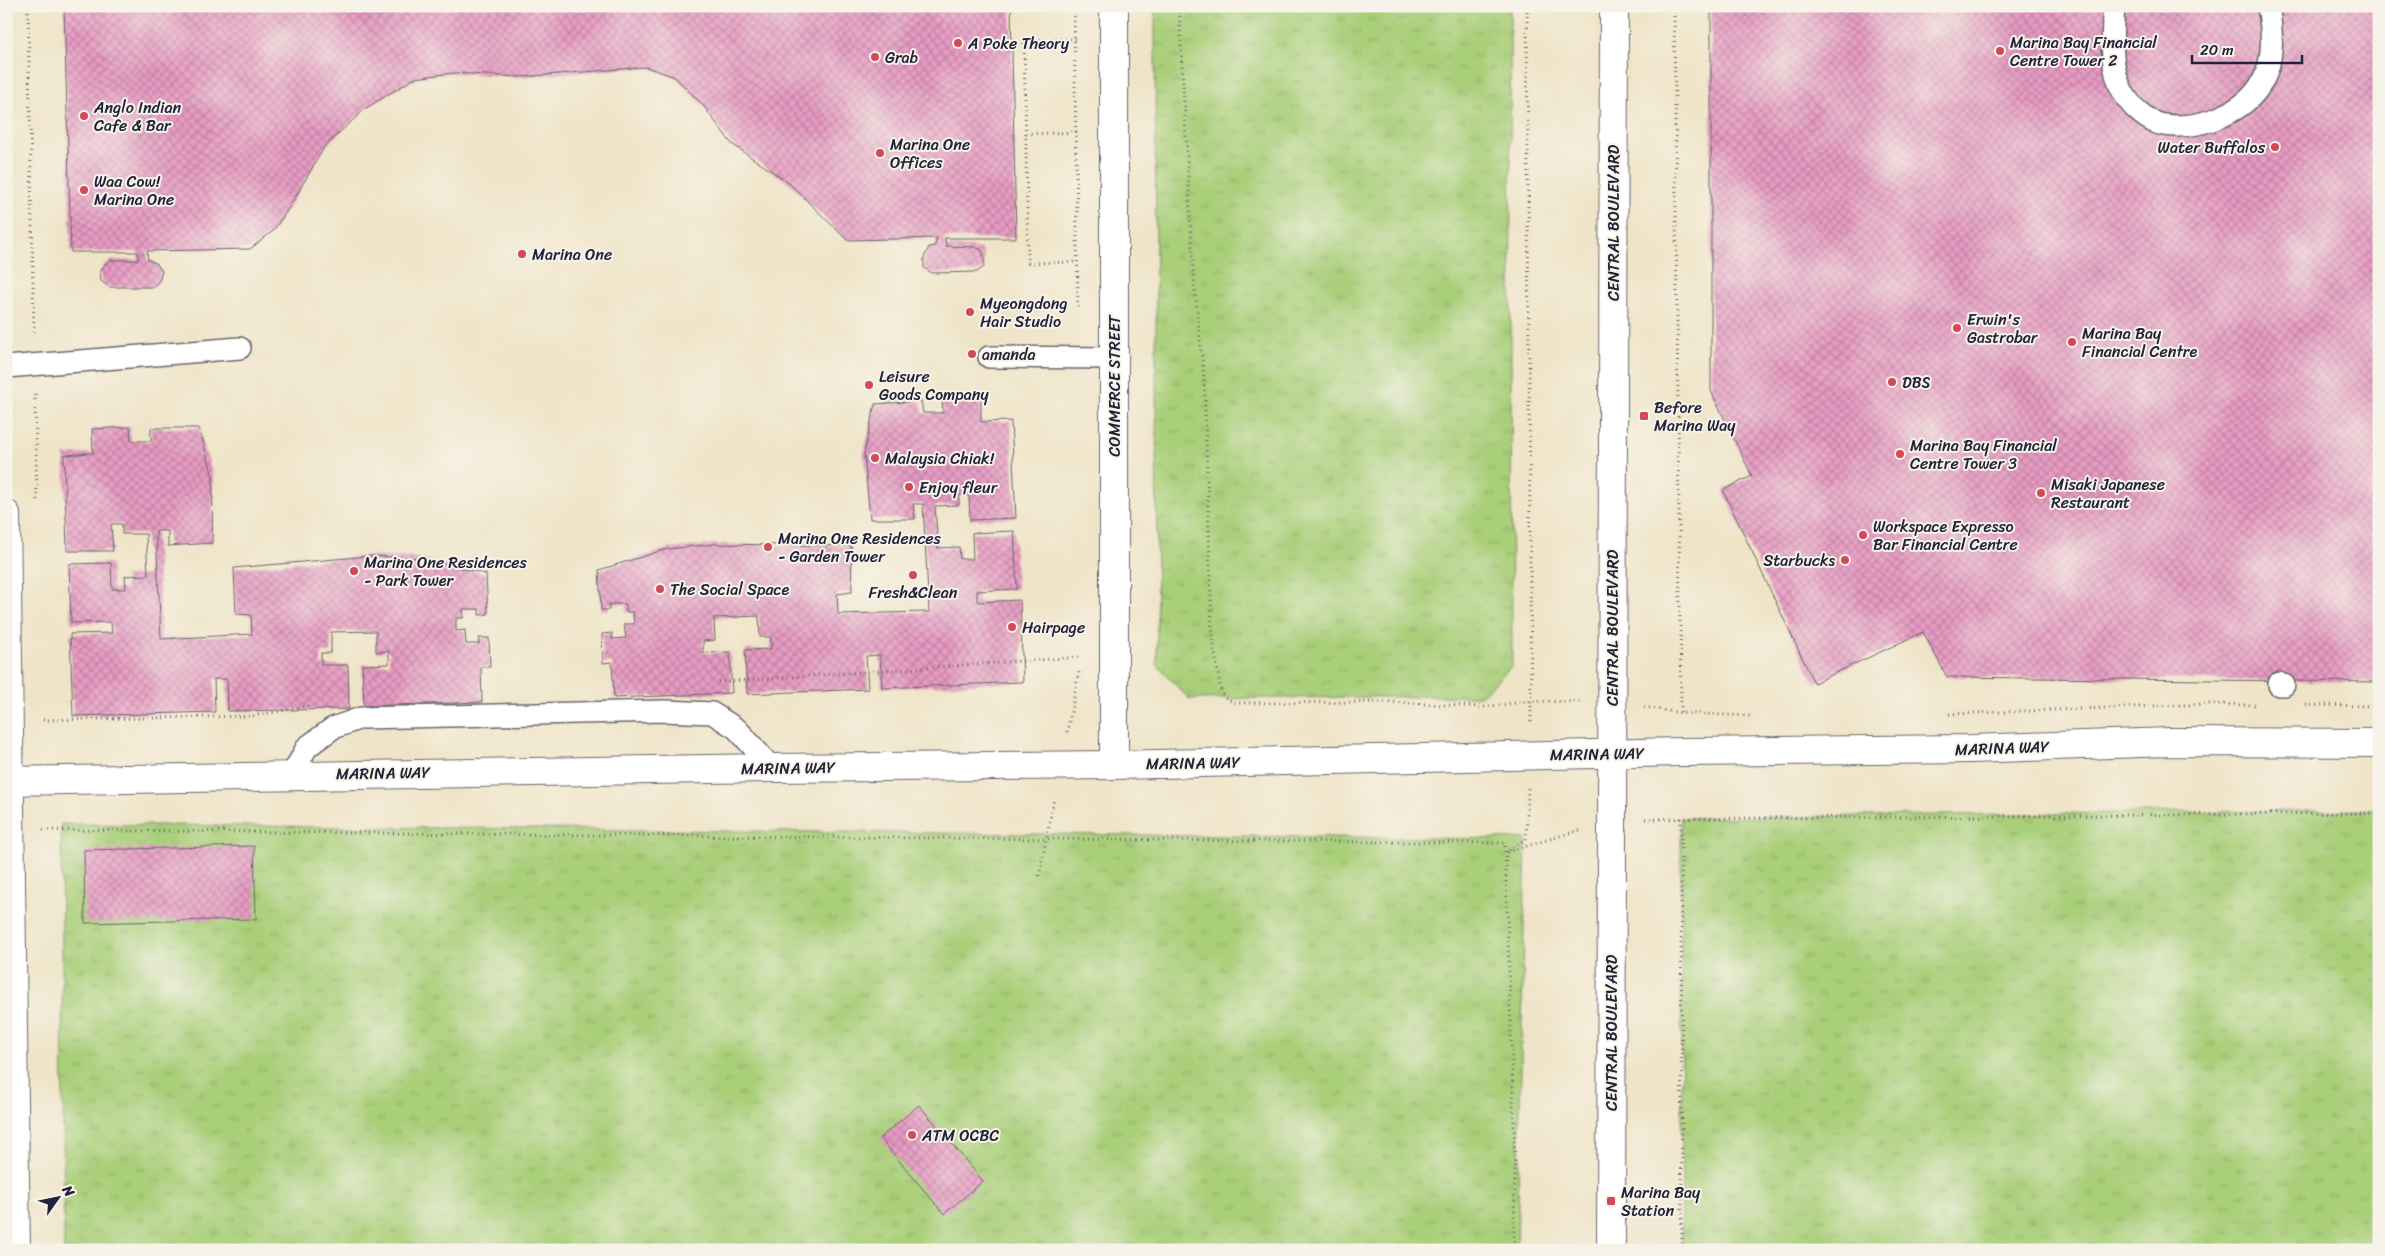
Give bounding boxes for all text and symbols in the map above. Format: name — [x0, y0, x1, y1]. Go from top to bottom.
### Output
place label: Marina Bay Financial Centre Tower 2 — [2010, 28, 2157, 75]
place label: A Poke Theory — [967, 29, 1070, 58]
scale bar — [2192, 32, 2302, 64]
marker: A Poke Theory — [952, 37, 964, 49]
text: 20 m — [2200, 37, 2234, 63]
place label: Grab — [885, 43, 919, 72]
marker: Marina Bay Financial Centre Tower 2 — [1994, 45, 2006, 57]
marker: Grab — [869, 51, 881, 63]
place label: Anglo Indian Cafe & Bar — [93, 93, 181, 140]
marker: Anglo Indian Cafe & Bar — [78, 110, 90, 122]
place label: Marina One Offices — [890, 130, 970, 177]
place label: Water Buffalos — [2158, 133, 2266, 162]
marker: Water Buffalos — [2269, 141, 2281, 153]
street label: CENTRAL BOULEVARD — [1599, 144, 1628, 301]
marker: Marina One Offices — [874, 147, 886, 159]
place label: Waa Cow! Marina One — [94, 167, 174, 214]
marker: Waa Cow! Marina One — [78, 184, 90, 196]
place label: Marina One — [532, 240, 612, 269]
marker: Marina One — [516, 248, 528, 260]
place label: Myeongdong Hair Studio — [980, 289, 1067, 336]
place label: Erwin's Gastrobar — [1967, 305, 2039, 352]
marker: Myeongdong Hair Studio — [964, 306, 976, 318]
street label: COMMERCE STREET — [1100, 314, 1129, 457]
place label: Marina Bay Financial Centre — [2082, 319, 2197, 366]
marker: Erwin's Gastrobar — [1951, 322, 1963, 334]
marker: Marina Bay Financial Centre — [2066, 336, 2078, 348]
place label: amanda — [982, 340, 1035, 369]
marker: amanda — [966, 348, 978, 360]
place label: Leisure Goods Company — [879, 362, 989, 409]
place label: DBS — [1902, 368, 1931, 397]
marker: DBS — [1886, 376, 1898, 388]
marker: Leisure Goods Company — [863, 379, 875, 391]
place label: Before Marina Way — [1654, 393, 1736, 440]
marker: Before Marina Way — [1638, 410, 1650, 422]
place label: Marina Bay Financial Centre Tower 3 — [1910, 431, 2057, 478]
place label: Malaysia Chiak! — [885, 444, 994, 473]
marker: Marina Bay Financial Centre Tower 3 — [1894, 448, 1906, 460]
marker: Malaysia Chiak! — [869, 452, 881, 464]
place label: Misaki Japanese Restaurant — [2051, 470, 2165, 517]
place label: Enjoy fleur — [919, 473, 999, 502]
marker: Enjoy fleur — [903, 481, 915, 493]
marker: Misaki Japanese Restaurant — [2035, 487, 2047, 499]
place label: Workspace Expresso Bar Financial Centre — [1873, 512, 2018, 559]
place label: Marina One Residences - Garden Tower — [778, 524, 942, 571]
marker: Workspace Expresso Bar Financial Centre — [1857, 529, 1869, 541]
marker: Marina One Residences - Garden Tower — [762, 541, 774, 553]
place label: Starbucks — [1763, 546, 1835, 575]
place label: Marina One Residences - Park Tower — [364, 548, 528, 595]
street label: CENTRAL BOULEVARD — [1598, 549, 1627, 706]
marker: Starbucks — [1839, 554, 1851, 566]
marker: Marina One Residences - Park Tower — [348, 565, 360, 577]
marker: Fresh&Clean — [907, 569, 919, 581]
place label: The Social Space — [670, 575, 790, 604]
place label: Fresh&Clean — [869, 578, 958, 607]
marker: The Social Space — [654, 583, 666, 595]
place label: Hairpage — [1022, 613, 1085, 642]
marker: Hairpage — [1006, 621, 1018, 633]
street label: MARINA WAY — [1954, 732, 2051, 764]
street label: MARINA WAY — [1550, 739, 1646, 769]
street label: MARINA WAY — [1146, 748, 1242, 778]
street label: MARINA WAY — [741, 753, 837, 783]
street label: MARINA WAY — [336, 758, 432, 788]
street label: CENTRAL BOULEVARD — [1597, 954, 1626, 1111]
place label: ATM OCBC — [921, 1121, 999, 1150]
marker: ATM OCBC — [906, 1129, 918, 1141]
north arrow — [32, 1174, 82, 1224]
place label: Marina Bay Station — [1621, 1178, 1701, 1225]
text: N — [55, 1179, 82, 1202]
marker: Marina Bay Station — [1605, 1195, 1617, 1207]

